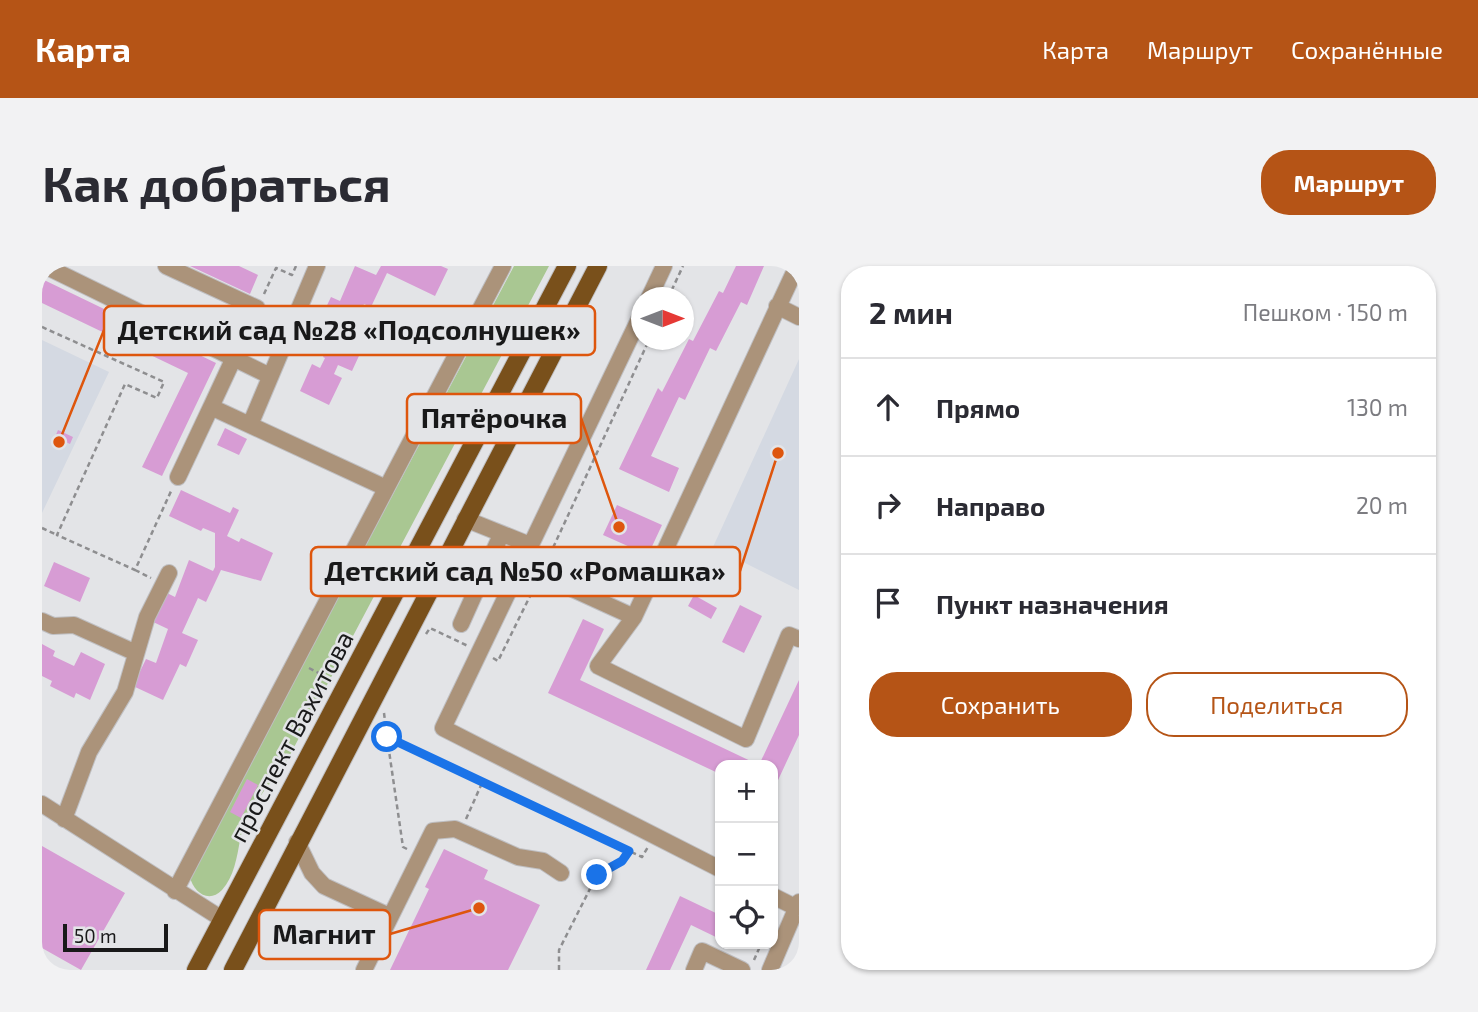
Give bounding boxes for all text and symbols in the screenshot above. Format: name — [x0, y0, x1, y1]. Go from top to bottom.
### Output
text: Карта — [35, 29, 131, 69]
text: Карта — [1042, 35, 1109, 64]
text: Маршрут — [1147, 35, 1253, 64]
text: Сохранённые — [1291, 35, 1443, 64]
button: Маршрут — [1261, 150, 1436, 215]
text: Как добраться — [42, 153, 391, 212]
north arrow — [631, 287, 694, 350]
text: 2 мин — [869, 294, 953, 330]
text: Пешком · 150 m — [1243, 298, 1408, 326]
callout: Детский сад №28 «Подсолнушек» — [104, 306, 595, 355]
text: Детский сад №28 «Подсолнушек» — [118, 312, 580, 346]
icon: ahead — [869, 388, 907, 426]
text: Прямо — [936, 392, 1020, 423]
text: 130 m — [1347, 393, 1408, 421]
callout: Пятёрочка — [407, 394, 581, 443]
text: Пятёрочка — [421, 400, 567, 434]
icon: right — [869, 486, 907, 524]
text: Направо — [936, 490, 1045, 521]
text: 20 m — [1356, 491, 1408, 519]
callout: Детский сад №50 «Ромашка» — [311, 547, 740, 596]
text: Детский сад №50 «Ромашка» — [324, 553, 726, 587]
icon: arrive — [869, 584, 907, 622]
text: Пункт назначения — [936, 588, 1169, 619]
street label: проспект Вахитова — [221, 625, 359, 847]
button: Сохранить — [869, 672, 1132, 737]
button: Поделиться — [1146, 672, 1408, 737]
route start — [371, 721, 402, 752]
map controls — [715, 760, 778, 949]
button: + — [715, 760, 778, 823]
button: − — [715, 823, 778, 886]
route end — [581, 859, 612, 890]
button: locate — [715, 886, 778, 949]
callout: Магнит — [259, 910, 390, 959]
text: Магнит — [272, 916, 376, 950]
scale bar — [63, 921, 168, 953]
text: 50 m — [74, 924, 117, 947]

